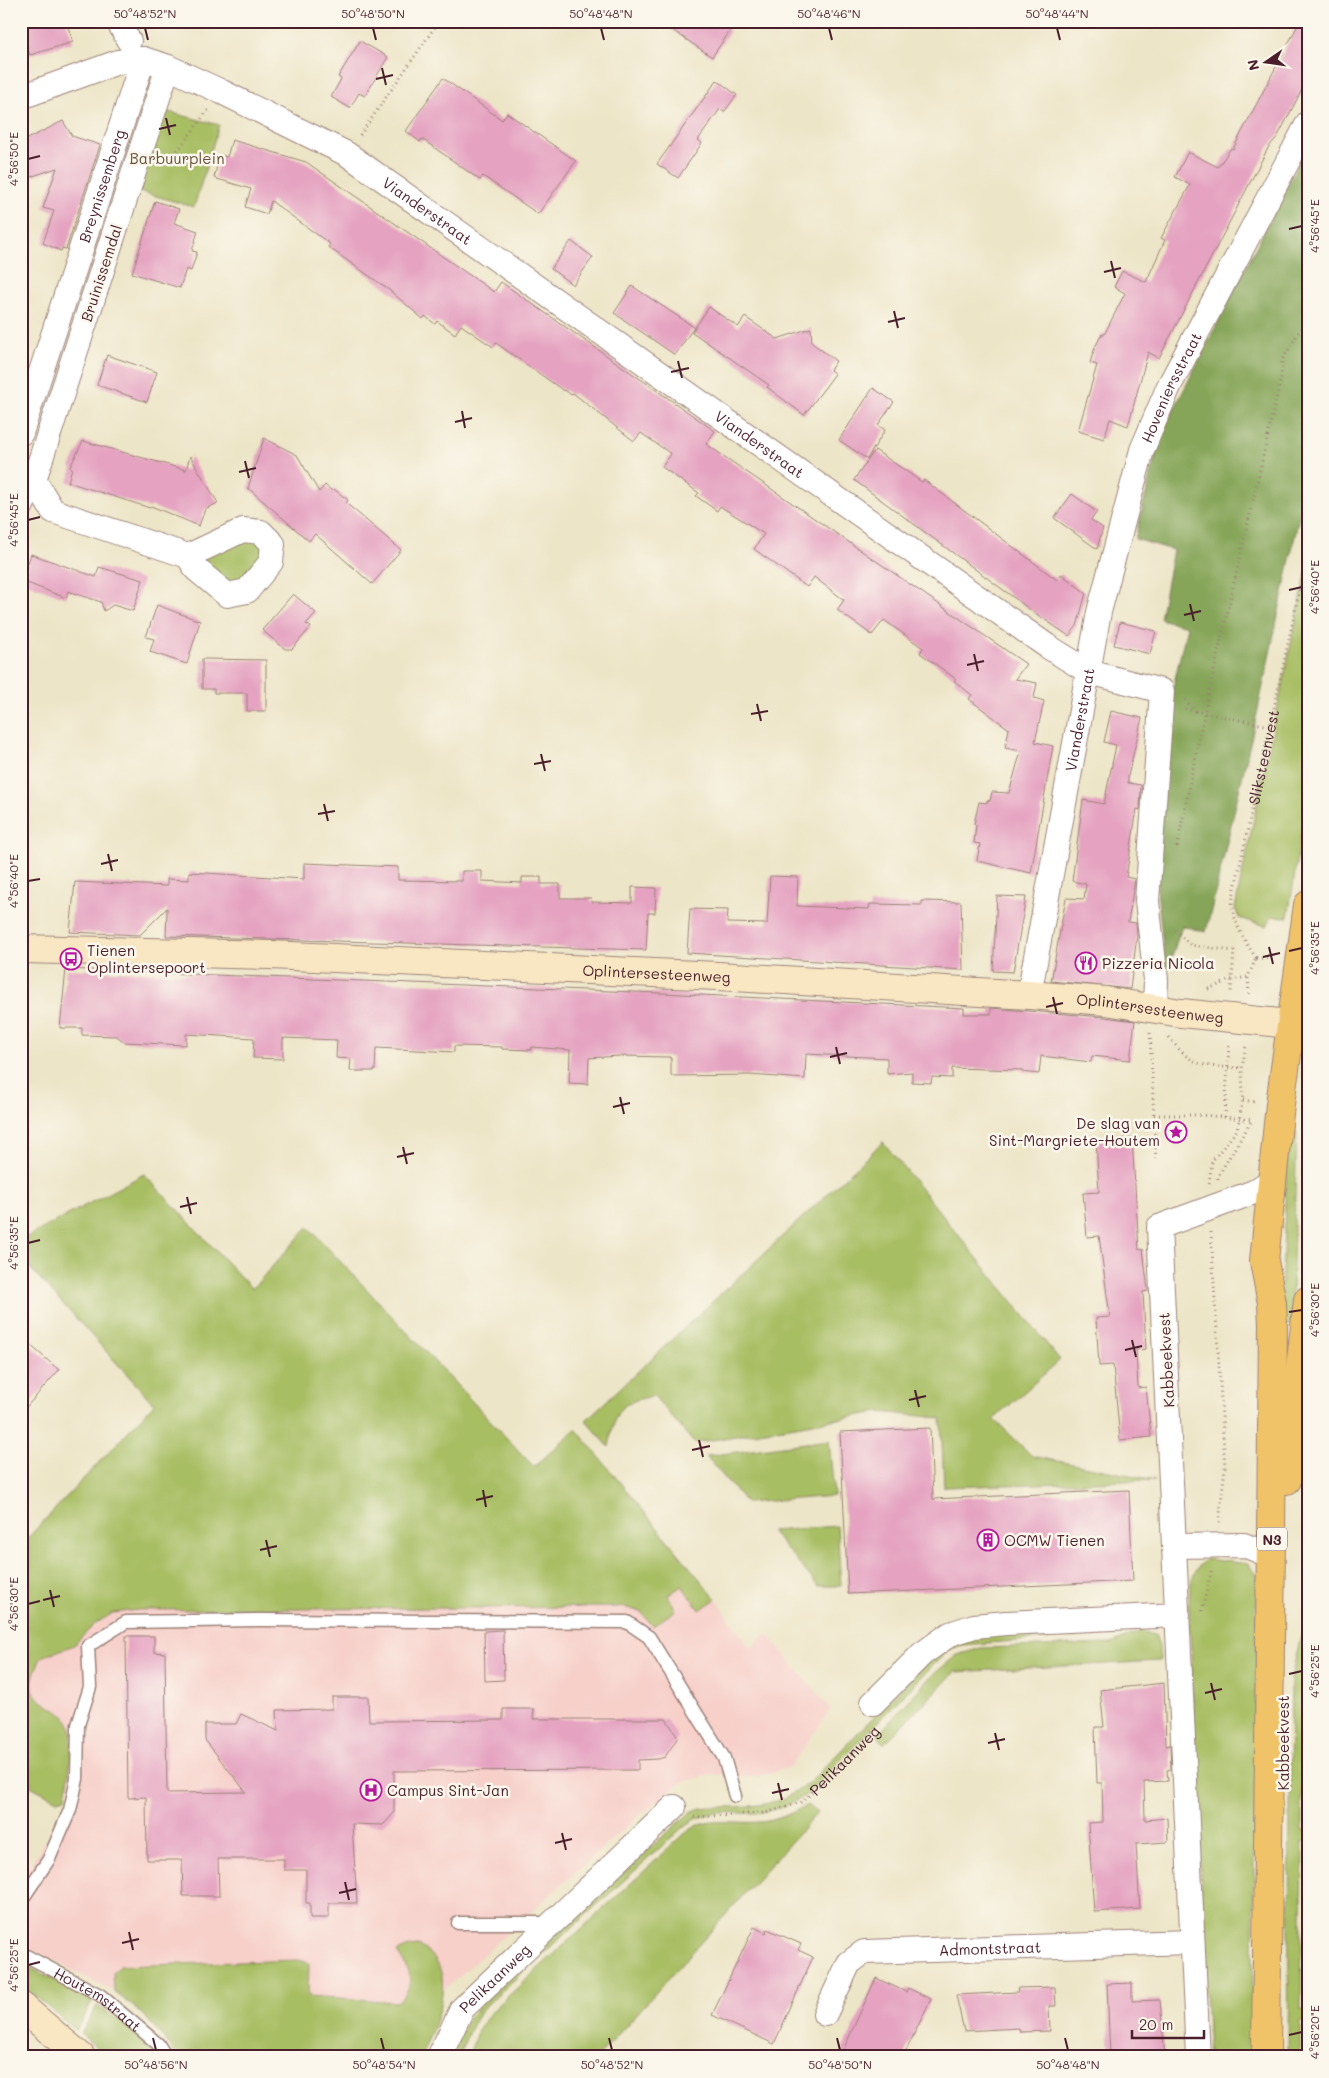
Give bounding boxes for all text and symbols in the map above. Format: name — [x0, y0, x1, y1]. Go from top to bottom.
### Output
text: 50°48'52"N — [114, 5, 176, 21]
text: 50°48'50"N — [341, 5, 405, 21]
text: 50°48'48"N — [569, 5, 633, 21]
text: 50°48'46"N — [797, 5, 861, 21]
text: 50°48'44"N — [1025, 5, 1089, 21]
north arrow — [1242, 38, 1292, 88]
text: N — [1242, 58, 1263, 72]
street label: Breynissemberg — [74, 126, 130, 245]
text: 4°56'50"E — [5, 132, 21, 186]
park label: Barbuurplein — [130, 148, 224, 168]
street label: Vianderstraat — [379, 172, 476, 249]
text: 4°56'45"E — [1306, 199, 1322, 253]
street label: Bruinissemdal — [76, 222, 126, 324]
street label: Hoveniersstraat — [1136, 328, 1206, 446]
street label: Vianderstraat — [711, 406, 808, 482]
text: 4°56'45"E — [5, 493, 21, 547]
text: 4°56'40"E — [1306, 560, 1322, 614]
street label: Vianderstraat — [1060, 666, 1099, 773]
street label: Sliksteenvest — [1243, 708, 1283, 806]
text: 4°56'40"E — [5, 854, 21, 908]
text: 4°56'35"E — [1306, 921, 1322, 975]
place label: Tienen Oplintersepoort — [87, 940, 206, 977]
bus stop icon: Tienen Oplintersepoort — [59, 947, 83, 971]
restaurant icon: Pizzeria Nicola — [1074, 951, 1098, 975]
place label: Pizzeria Nicola — [1102, 953, 1214, 973]
street label: Oplintersesteenweg — [582, 960, 731, 987]
street label: Oplintersesteenweg — [1076, 989, 1225, 1027]
place label: De slag van Sint-Margriete-Houtem — [989, 1113, 1160, 1150]
place icon: De slag van Sint-Margriete-Houtem — [1164, 1120, 1188, 1144]
text: 4°56'35"E — [5, 1216, 21, 1270]
text: 4°56'30"E — [1306, 1283, 1322, 1337]
street label: Kabbeekvest — [1154, 1312, 1178, 1408]
building icon: OCMW Tienen — [976, 1528, 1000, 1552]
road number: N3 — [1257, 1528, 1287, 1550]
place label: OCMW Tienen — [1004, 1530, 1105, 1550]
text: 4°56'30"E — [5, 1577, 21, 1631]
text: 4°56'25"E — [1306, 1644, 1322, 1698]
street label: Kabbeekvest — [1273, 1695, 1293, 1791]
street label: Pelikaanweg — [805, 1721, 884, 1800]
hospital icon: Campus Sint-Jan — [359, 1778, 383, 1802]
place label: Campus Sint-Jan — [387, 1780, 509, 1800]
street label: Admontstraat — [938, 1937, 1041, 1960]
text: 4°56'25"E — [5, 1938, 21, 1992]
street label: Pelikaanweg — [454, 1939, 535, 2017]
street label: Houtemstraat — [51, 1962, 146, 2036]
text: 4°56'20"E — [1306, 2005, 1322, 2059]
scale bar — [1132, 2008, 1204, 2040]
text: 20 m — [1139, 2014, 1173, 2034]
text: 50°48'56"N — [124, 2056, 188, 2072]
text: 50°48'54"N — [352, 2056, 416, 2072]
text: 50°48'52"N — [581, 2056, 643, 2072]
text: 50°48'50"N — [808, 2056, 872, 2072]
text: 50°48'48"N — [1036, 2056, 1100, 2072]

